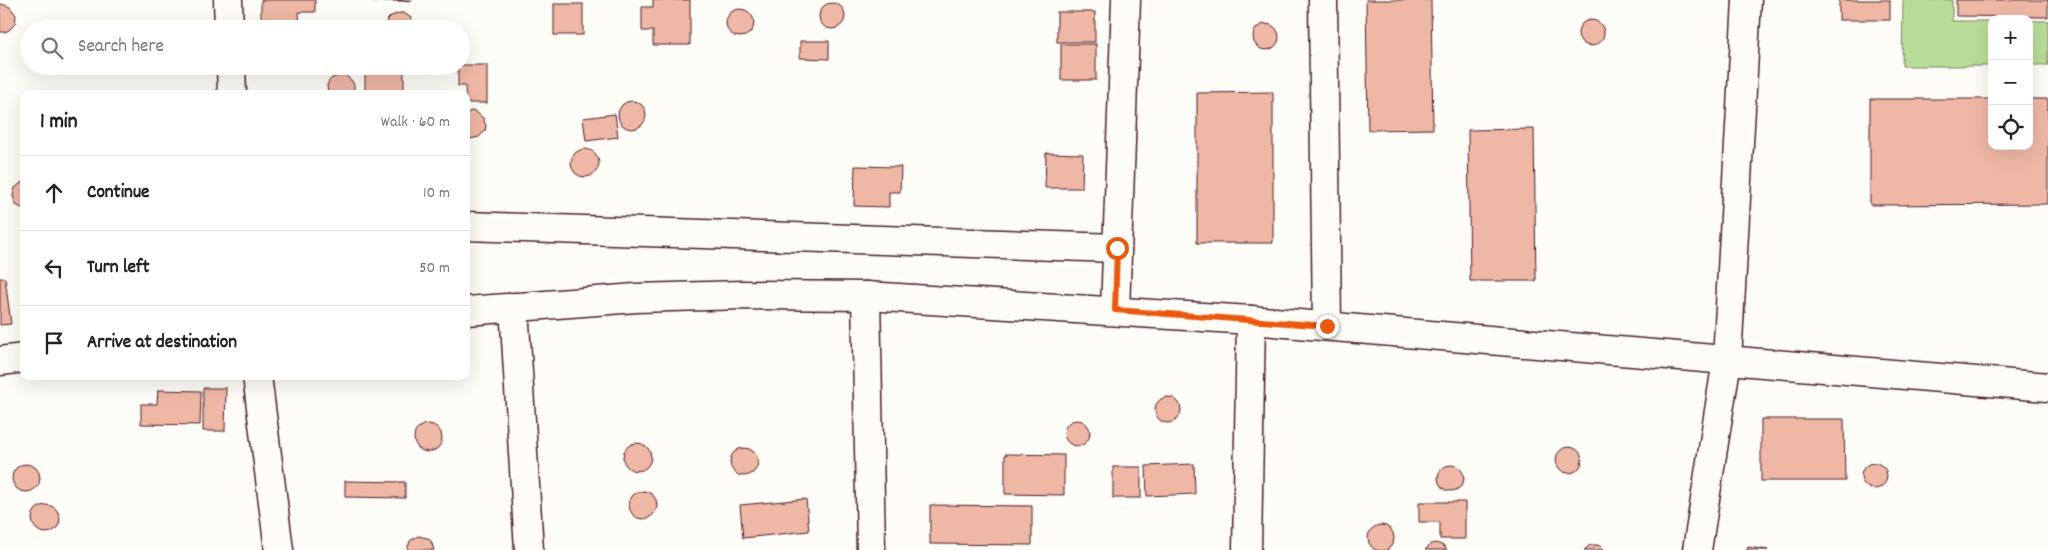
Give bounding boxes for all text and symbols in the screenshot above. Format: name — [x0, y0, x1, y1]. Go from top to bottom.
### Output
map controls — [1988, 15, 2033, 150]
button: + — [1988, 15, 2033, 60]
search box — [20, 20, 470, 75]
icon: search — [38, 34, 66, 62]
text: Search here — [78, 34, 164, 61]
button: − — [1988, 60, 2033, 105]
button: locate — [1988, 105, 2033, 150]
text: 1 min — [40, 108, 77, 138]
text: Walk · 60 m — [381, 111, 450, 134]
icon: ahead — [40, 179, 68, 207]
text: Continue — [87, 180, 149, 207]
text: 10 m — [423, 182, 450, 205]
route start — [1106, 237, 1129, 260]
icon: left — [40, 254, 68, 282]
text: Turn left — [87, 255, 150, 282]
text: 50 m — [419, 257, 450, 280]
route end — [1316, 315, 1339, 338]
icon: arrive — [40, 329, 68, 357]
text: Arrive at destination — [87, 330, 237, 357]

